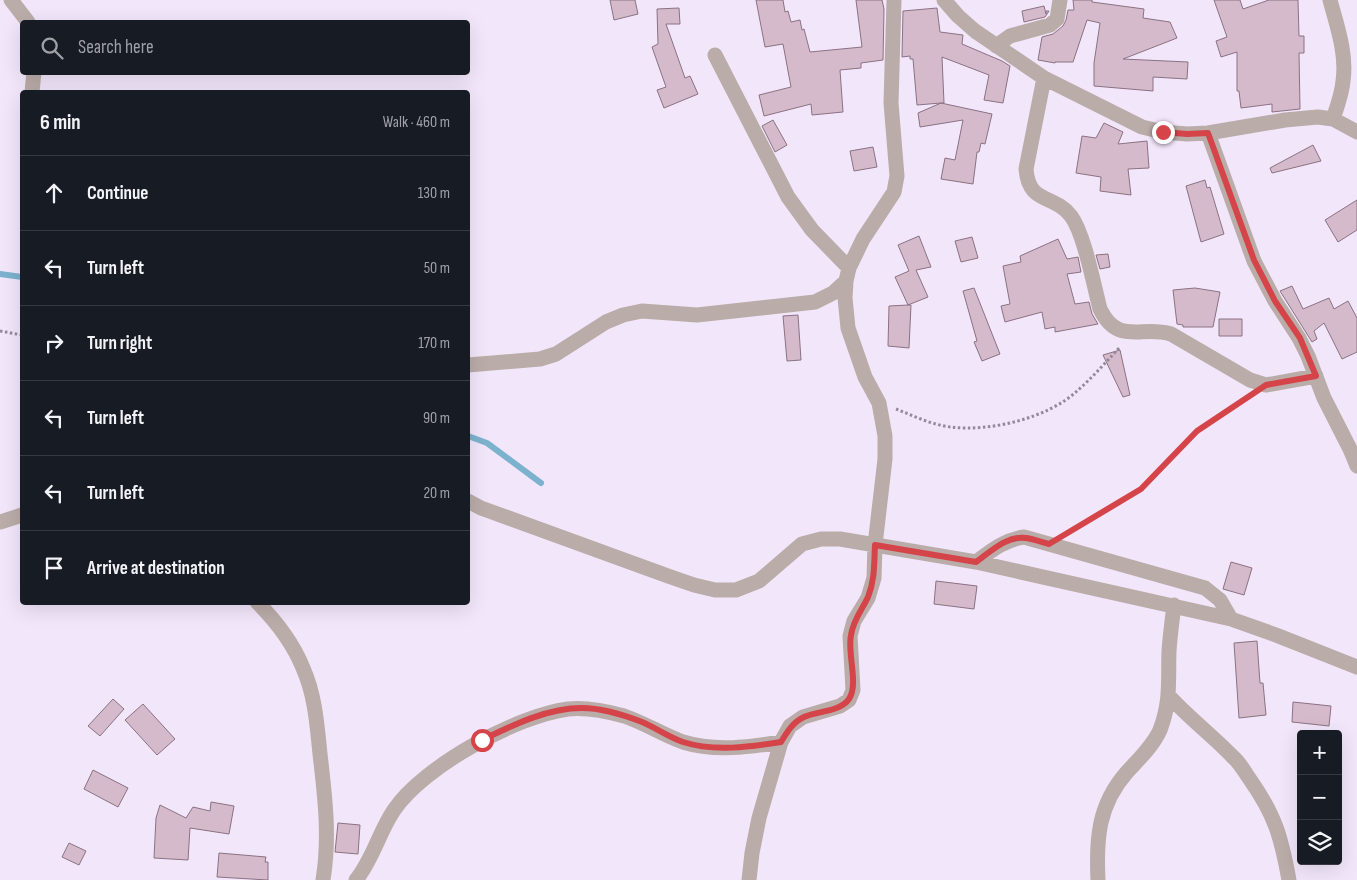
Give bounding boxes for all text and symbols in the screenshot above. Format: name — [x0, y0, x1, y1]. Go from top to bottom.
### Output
search box — [20, 20, 470, 75]
icon: search — [38, 34, 66, 62]
text: Search here — [78, 36, 154, 59]
text: 6 min — [40, 110, 81, 135]
text: Walk · 460 m — [383, 113, 450, 132]
route end — [1152, 121, 1175, 144]
icon: ahead — [40, 179, 68, 207]
text: Continue — [87, 182, 148, 205]
text: 130 m — [418, 184, 450, 203]
icon: left — [40, 254, 68, 282]
text: Turn left — [87, 257, 144, 280]
text: 50 m — [424, 259, 450, 278]
icon: right — [40, 329, 68, 357]
text: Turn right — [87, 332, 152, 355]
text: 170 m — [418, 334, 450, 353]
icon: left — [40, 404, 68, 432]
text: Turn left — [87, 407, 144, 430]
text: 90 m — [423, 409, 450, 428]
icon: left — [40, 479, 68, 507]
text: Turn left — [87, 482, 144, 505]
text: 20 m — [423, 484, 450, 503]
icon: arrive — [40, 554, 68, 582]
text: Arrive at destination — [87, 557, 225, 580]
route start — [471, 729, 494, 752]
map controls — [1297, 730, 1342, 865]
button: + — [1297, 730, 1342, 775]
button: − — [1297, 775, 1342, 820]
button: layers — [1297, 820, 1342, 865]

